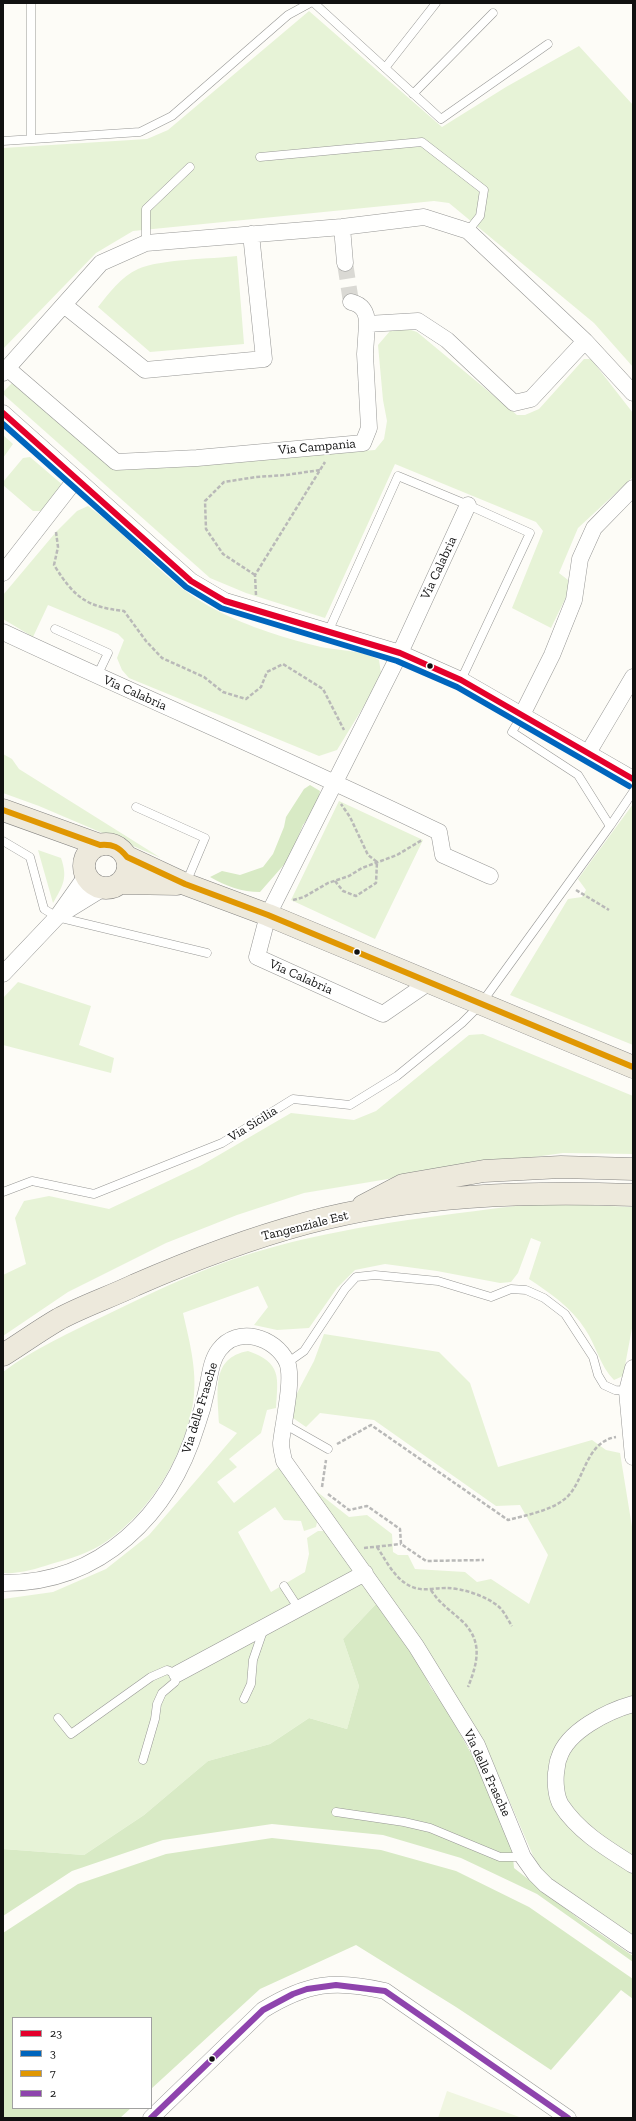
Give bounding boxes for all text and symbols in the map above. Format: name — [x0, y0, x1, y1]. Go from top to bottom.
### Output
street label: Via Campania — [278, 436, 356, 458]
street label: Via Calabria — [418, 534, 460, 602]
unlabelled marker — [425, 661, 435, 671]
street label: Via Calabria — [101, 672, 169, 714]
unlabelled marker — [352, 947, 362, 957]
street label: Via Calabria — [267, 956, 335, 998]
street label: Via Sicilia — [226, 1103, 280, 1145]
street label: Tangenziale Est — [260, 1208, 350, 1244]
street label: Via delle Frasche — [179, 1361, 221, 1455]
street label: Via delle Frasche — [460, 1727, 514, 1819]
legend — [12, 2017, 152, 2109]
text: 23 — [50, 2026, 62, 2040]
text: 3 — [50, 2046, 56, 2060]
unlabelled marker — [207, 2054, 217, 2064]
text: 7 — [50, 2066, 56, 2080]
text: 2 — [50, 2086, 56, 2100]

